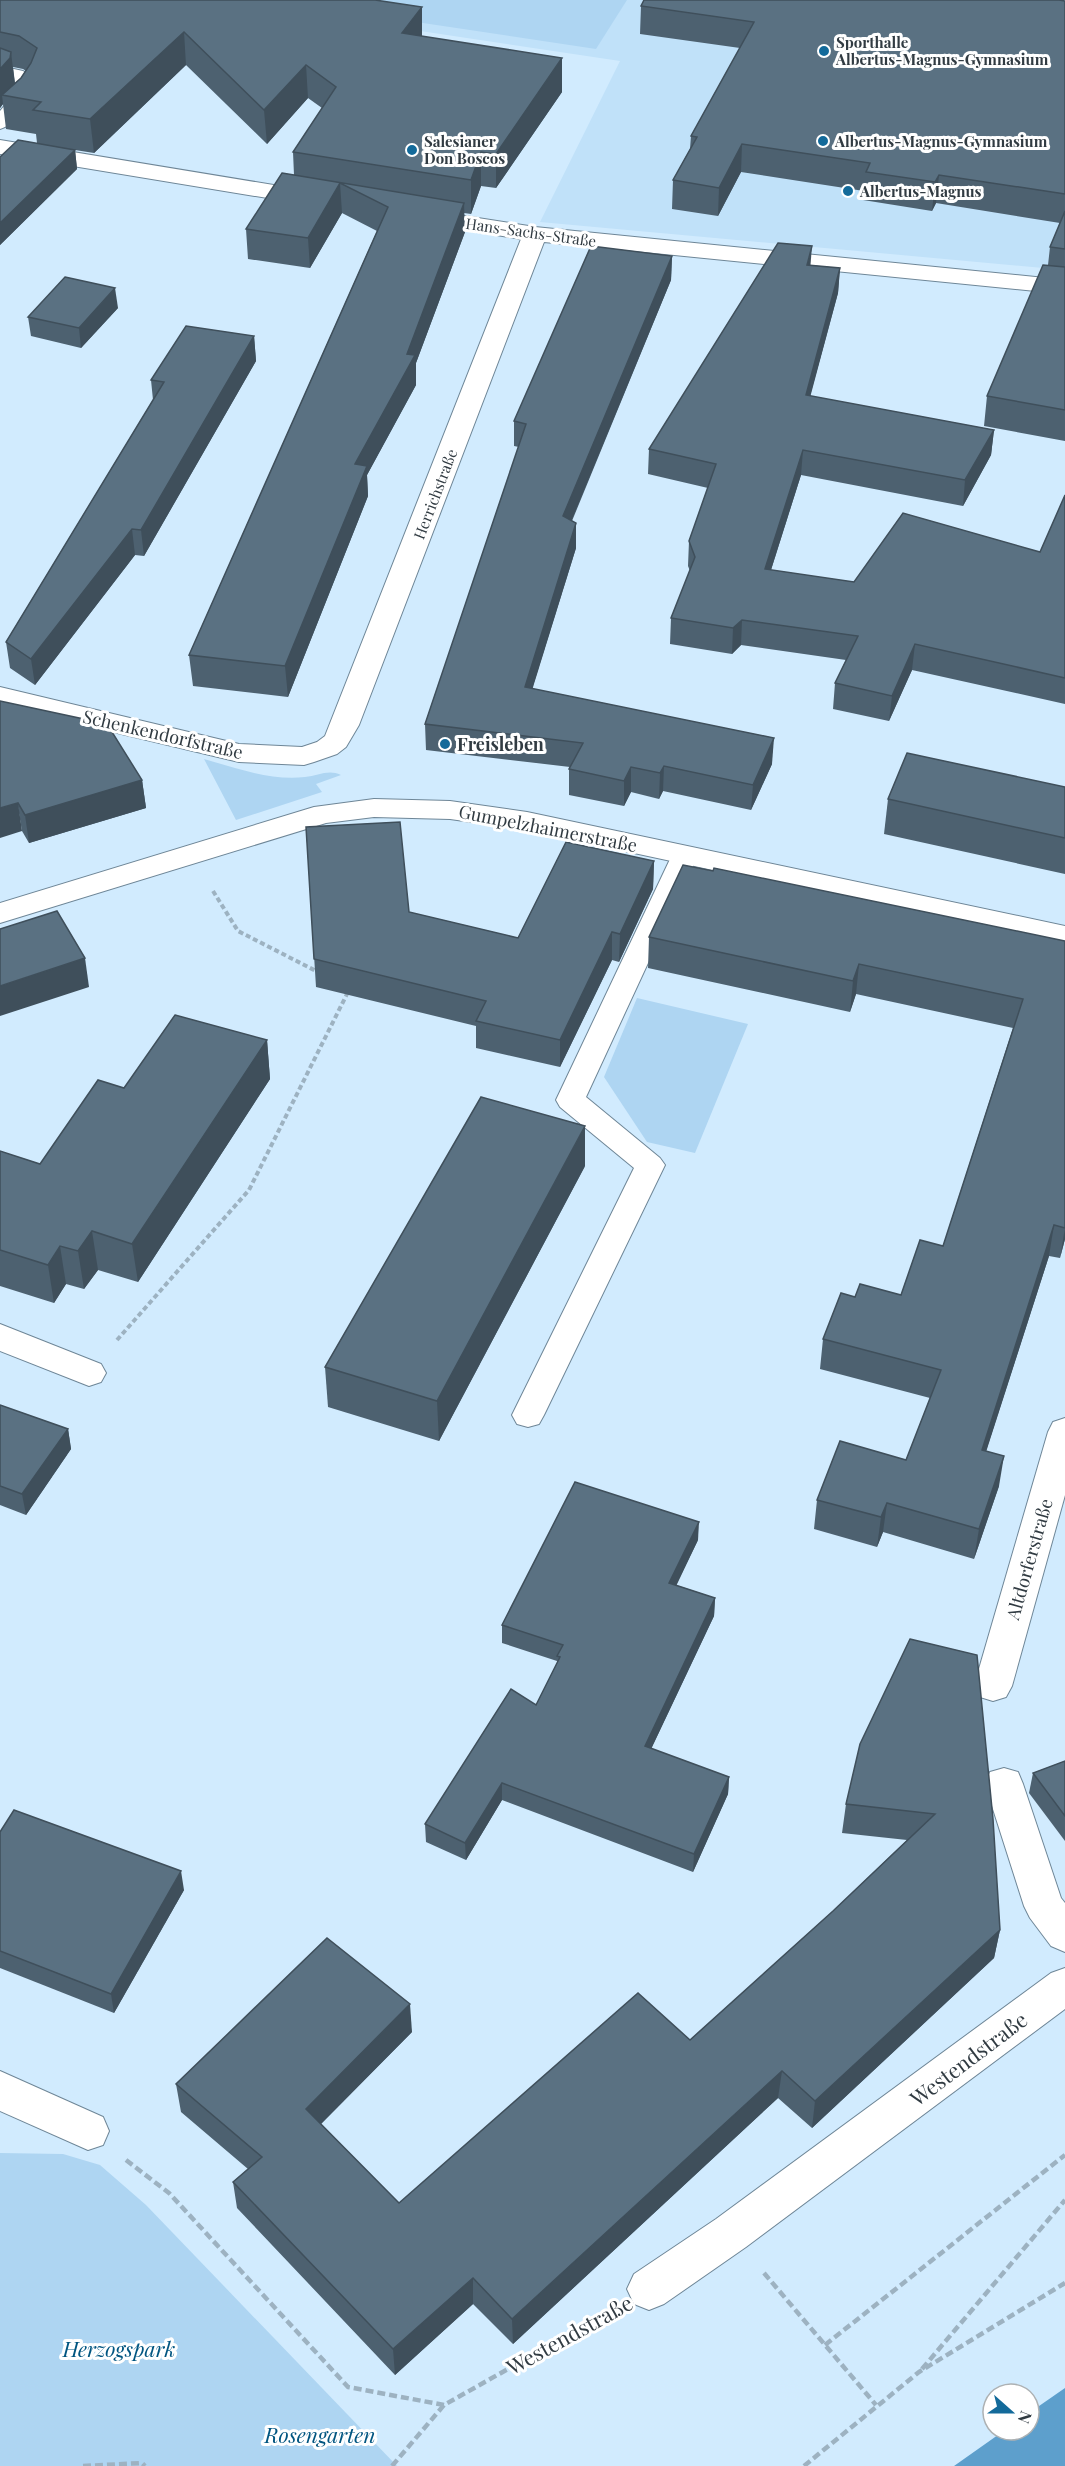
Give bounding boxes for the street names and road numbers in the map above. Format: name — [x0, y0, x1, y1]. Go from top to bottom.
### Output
street label: Hans-Sachs-Straße — [464, 213, 598, 251]
street label: Herrichstraße — [409, 446, 461, 542]
street label: Schenkendorfstraße — [81, 704, 245, 764]
street label: Gumpelzhaimerstraße — [457, 799, 639, 857]
street label: Altdorferstraße — [1000, 1496, 1058, 1623]
street label: Westendstraße — [903, 2005, 1032, 2112]
street label: Westendstraße — [500, 2288, 637, 2381]

